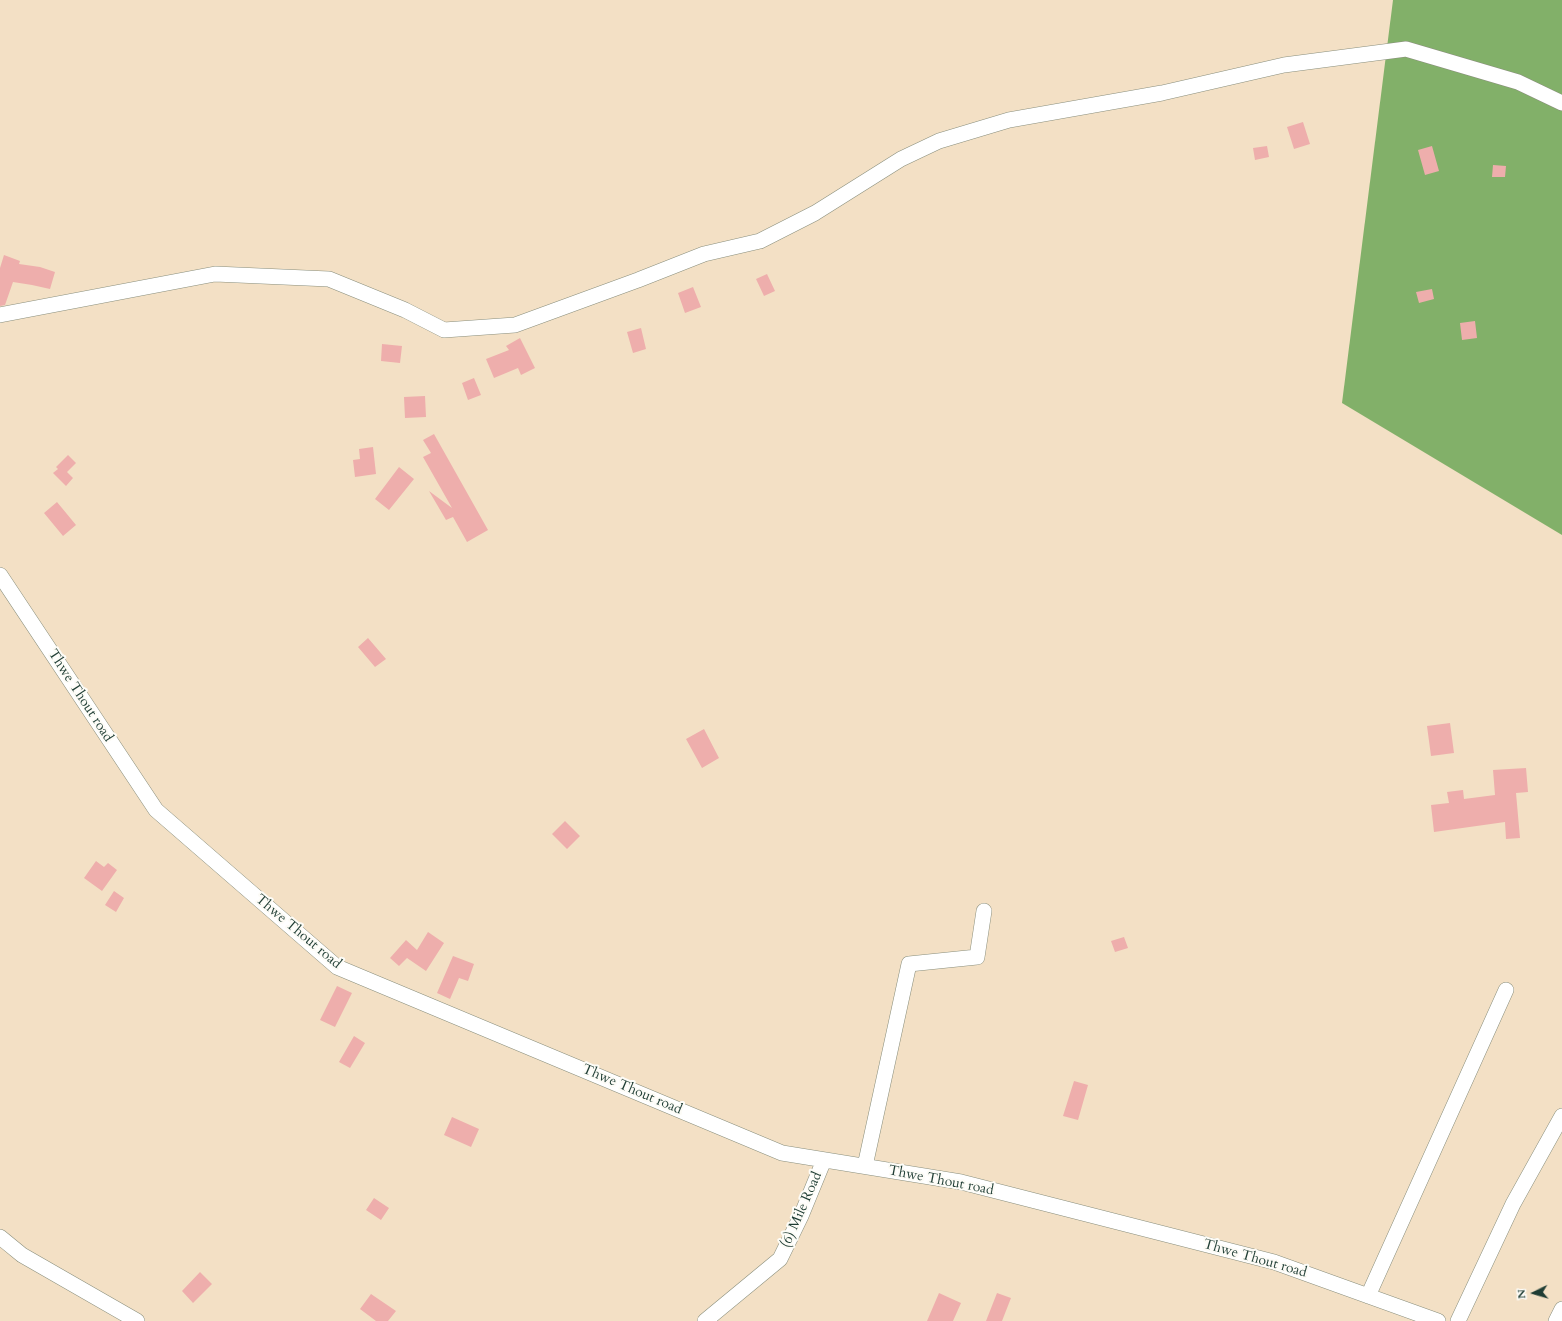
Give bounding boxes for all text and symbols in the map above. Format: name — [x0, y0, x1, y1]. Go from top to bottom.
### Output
street label: Thwe Thout road — [44, 647, 116, 745]
street label: Thwe Thout road — [252, 891, 344, 973]
street label: Thwe Thout road — [580, 1061, 684, 1119]
street label: Thwe Thout road — [887, 1163, 995, 1199]
street label: (6) Mile Road — [778, 1169, 826, 1251]
street label: Thwe Thout road — [1201, 1236, 1309, 1282]
north arrow — [1514, 1273, 1554, 1313]
text: N — [1514, 1289, 1529, 1300]

